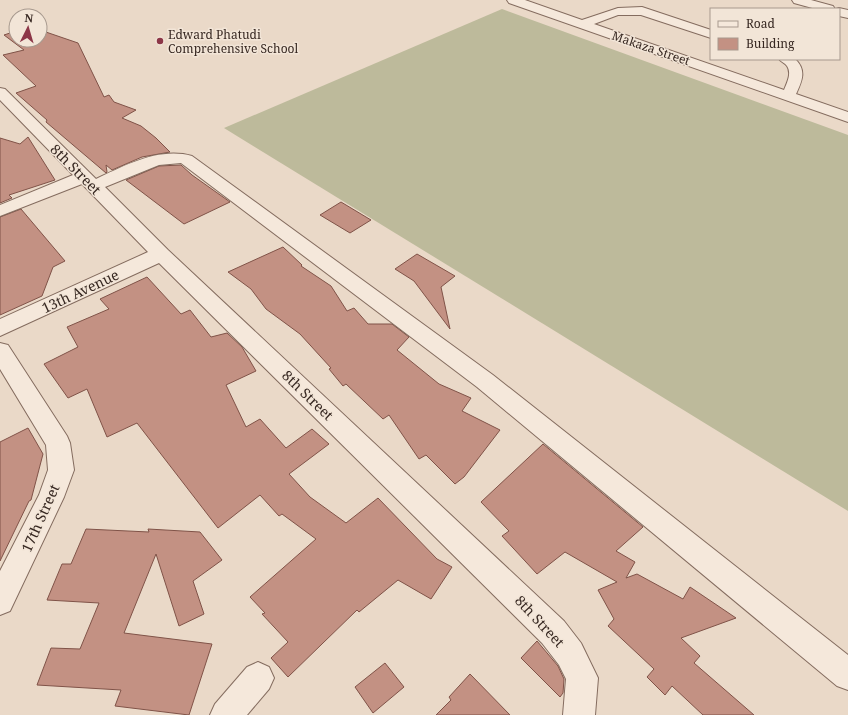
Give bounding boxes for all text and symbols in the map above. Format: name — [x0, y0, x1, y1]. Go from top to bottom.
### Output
north arrow — [8, 8, 48, 48]
legend — [710, 8, 840, 60]
text: N — [24, 10, 34, 25]
text: Road — [746, 15, 776, 32]
place label: Edward Phatudi Comprehensive School — [168, 26, 298, 57]
street label: Makaza Street — [610, 27, 692, 69]
text: Building — [746, 35, 795, 52]
marker: Edward Phatudi Comprehensive School — [155, 36, 165, 46]
street label: 8th Street — [47, 140, 106, 199]
street label: 13th Avenue — [38, 265, 122, 317]
street label: 8th Street — [278, 366, 338, 424]
street label: 17th Street — [17, 481, 63, 555]
street label: 8th Street — [511, 591, 569, 651]

